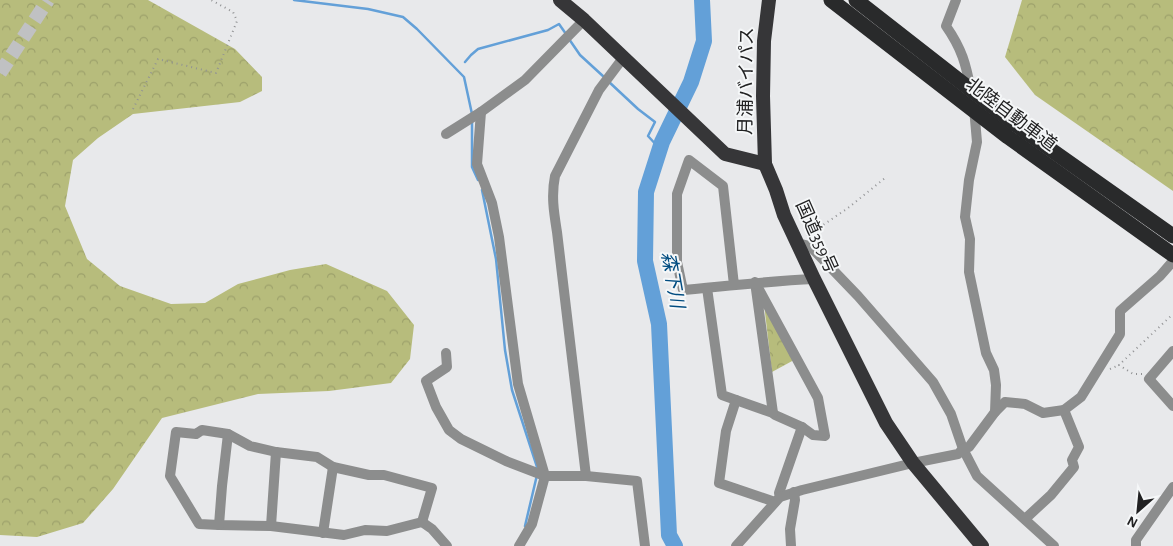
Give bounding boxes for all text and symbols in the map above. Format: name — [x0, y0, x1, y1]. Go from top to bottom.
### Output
street label: 月浦バイパス — [735, 27, 757, 135]
street label: 北陸自動車道 — [962, 74, 1061, 155]
street label: 国道359号 — [792, 197, 842, 276]
water label: 森下川 — [658, 250, 688, 312]
north arrow — [1113, 486, 1163, 536]
text: N — [1125, 513, 1140, 530]

